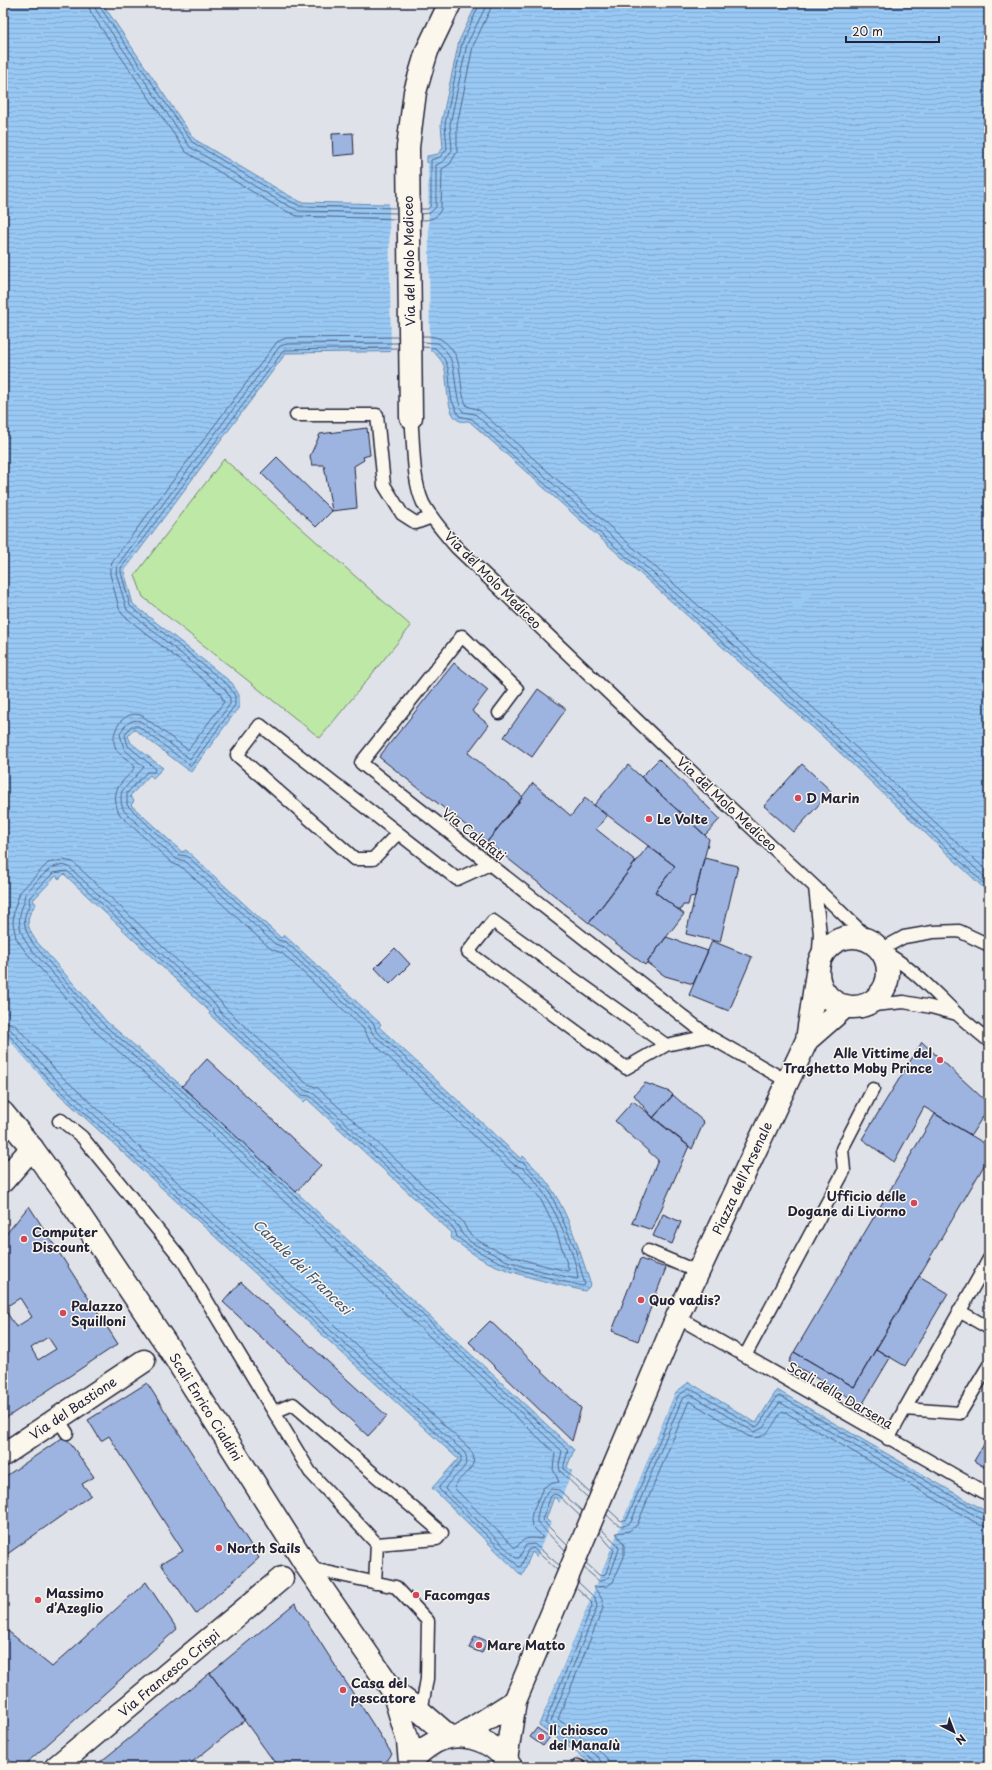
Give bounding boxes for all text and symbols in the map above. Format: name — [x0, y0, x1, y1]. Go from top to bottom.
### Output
scale bar — [846, 18, 939, 44]
text: 20 m — [852, 22, 883, 40]
street label: Via del Molo Mediceo — [398, 195, 419, 327]
street label: Via del Molo Mediceo — [440, 527, 546, 633]
street label: Via del Molo Mediceo — [673, 752, 782, 855]
place label: D Marin — [806, 788, 860, 807]
marker: D Marin — [793, 793, 803, 803]
street label: Via Calafati — [438, 803, 510, 865]
place label: Le Volte — [657, 809, 708, 828]
marker: Le Volte — [644, 814, 654, 824]
place label: Alle Vittime del Traghetto Moby Prince — [783, 1043, 932, 1077]
marker: Alle Vittime del Traghetto Moby Prince — [935, 1055, 945, 1065]
street label: Piazza dell'Arsenale — [707, 1118, 776, 1238]
place label: Ufficio delle Dogane di Livorno — [788, 1186, 906, 1220]
marker: Ufficio delle Dogane di Livorno — [909, 1198, 919, 1208]
water label: Canale dei Francesi — [248, 1214, 358, 1321]
place label: Computer Discount — [32, 1222, 98, 1256]
marker: Computer Discount — [19, 1234, 29, 1244]
place label: Quo vadis? — [649, 1290, 721, 1309]
marker: Quo vadis? — [636, 1295, 646, 1305]
place label: Palazzo Squilloni — [71, 1296, 126, 1330]
marker: Palazzo Squilloni — [58, 1308, 68, 1318]
street label: Scali Enrico Cialdini — [165, 1349, 248, 1465]
street label: Scali della Darsena — [784, 1357, 897, 1433]
street label: Via del Bastione — [25, 1371, 120, 1444]
place label: North Sails — [227, 1538, 300, 1557]
marker: North Sails — [214, 1543, 224, 1553]
place label: Massimo d’Azeglio — [46, 1583, 104, 1617]
place label: Facomgas — [424, 1585, 490, 1604]
marker: Facomgas — [411, 1590, 421, 1600]
marker: Massimo d’Azeglio — [33, 1595, 43, 1605]
street label: Via Francesco Crispi — [114, 1624, 224, 1721]
place label: Mare Matto — [487, 1635, 566, 1654]
marker: Mare Matto — [474, 1640, 484, 1650]
place label: Casa del pescatore — [351, 1673, 416, 1707]
marker: Casa del pescatore — [338, 1685, 348, 1695]
north arrow — [934, 1712, 974, 1752]
place label: Il chiosco del Manalù — [549, 1720, 620, 1754]
text: N — [952, 1731, 970, 1749]
marker: Il chiosco del Manalù — [536, 1732, 546, 1742]

